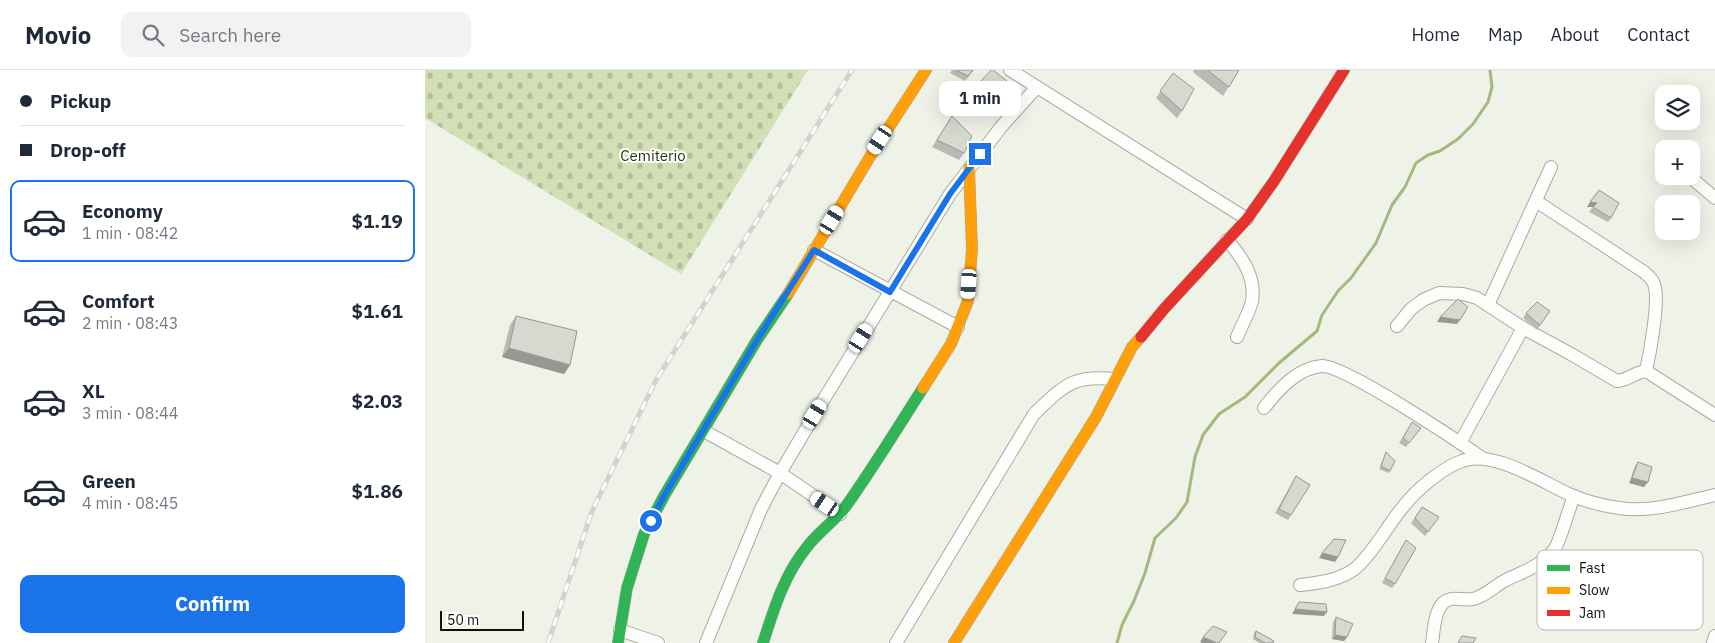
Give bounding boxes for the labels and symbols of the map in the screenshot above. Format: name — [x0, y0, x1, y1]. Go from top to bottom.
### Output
callout: 1 min — [939, 82, 1021, 116]
car — [865, 123, 894, 157]
route end — [969, 143, 991, 165]
park label: Cemiterio — [620, 146, 686, 165]
car — [817, 203, 846, 237]
car — [960, 269, 977, 299]
car — [846, 321, 875, 355]
car — [800, 397, 829, 431]
car — [808, 489, 841, 519]
route start — [640, 510, 662, 532]
legend — [1537, 550, 1703, 630]
text: Fast — [1579, 559, 1605, 577]
text: Slow — [1579, 581, 1610, 599]
text: Jam — [1579, 604, 1606, 622]
scale bar — [440, 608, 524, 631]

